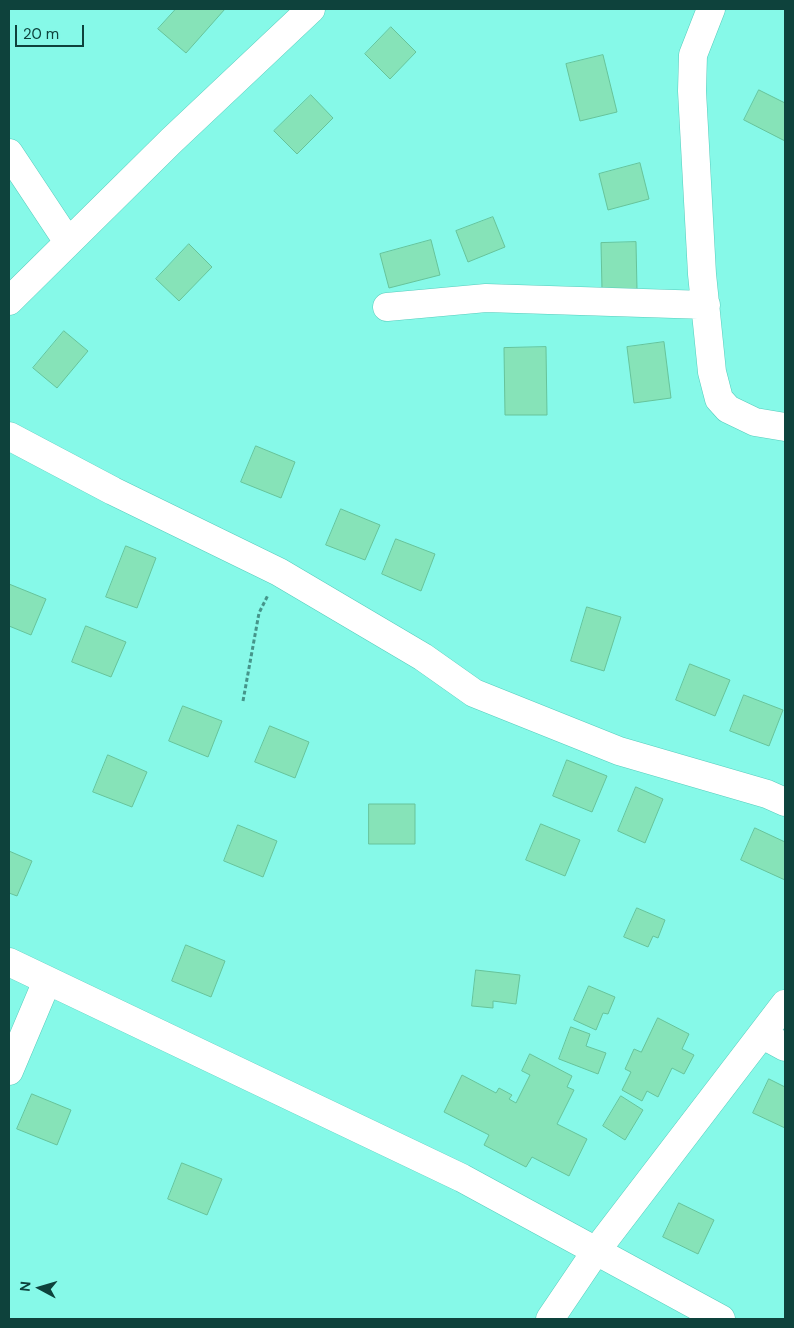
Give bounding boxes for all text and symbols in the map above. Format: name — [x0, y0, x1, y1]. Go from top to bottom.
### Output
scale bar — [18, 15, 86, 47]
text: 20 m — [23, 24, 59, 44]
north arrow — [15, 1263, 65, 1313]
text: N — [16, 1280, 35, 1292]

